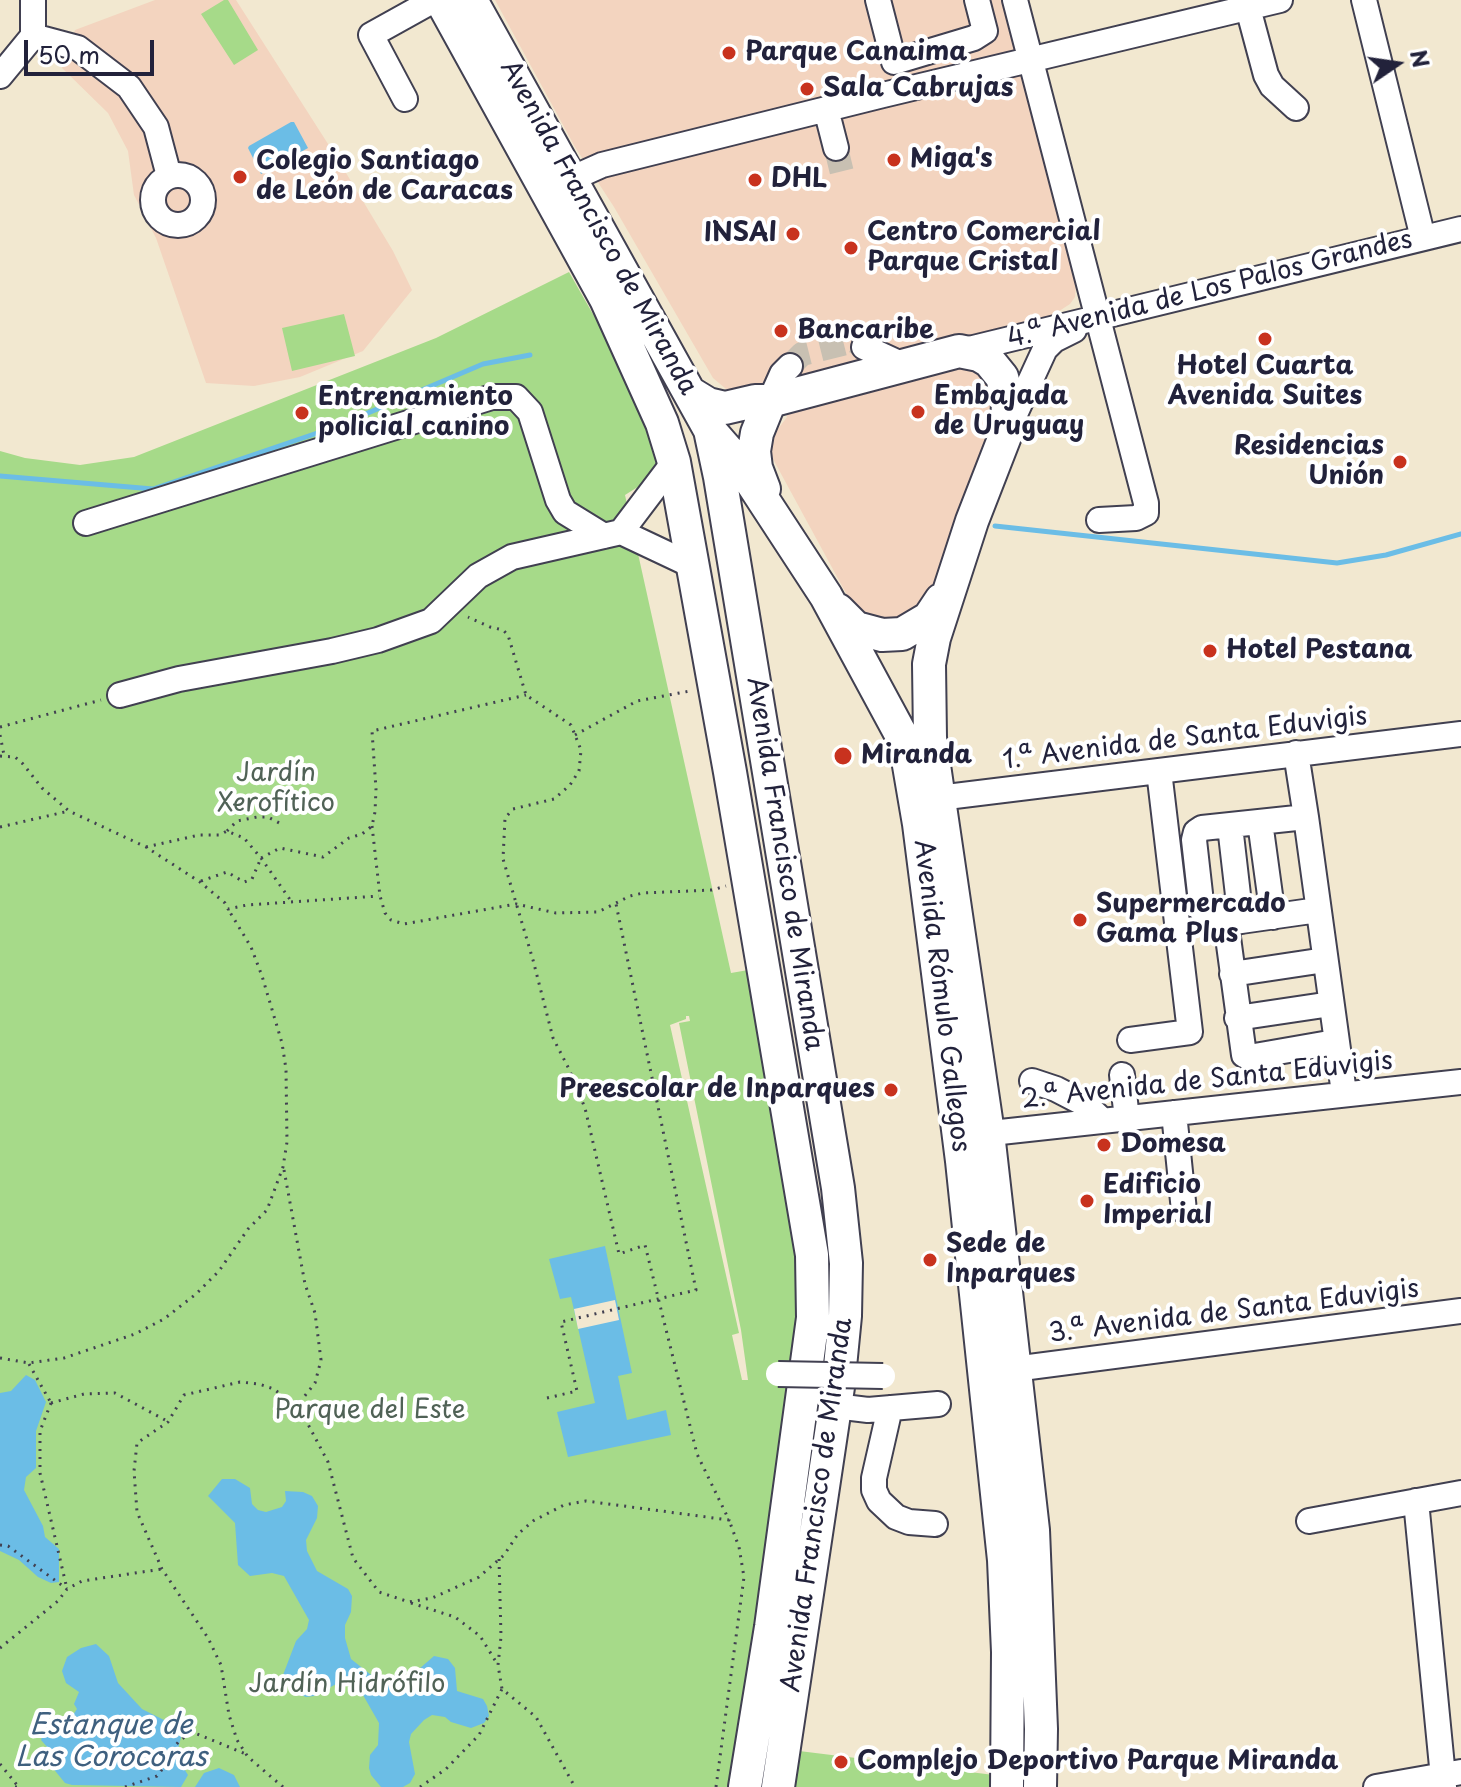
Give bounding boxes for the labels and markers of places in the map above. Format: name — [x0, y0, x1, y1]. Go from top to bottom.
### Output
place label: Parque Canaima — [745, 37, 967, 69]
marker: Parque Canaima — [720, 44, 738, 62]
place label: Sala Cabrujas — [823, 73, 1013, 105]
marker: Sala Cabrujas — [798, 80, 816, 98]
place label: Miga's — [910, 144, 993, 176]
place label: Colegio Santiago de León de Caracas — [256, 146, 513, 208]
marker: Miga's — [885, 151, 903, 169]
place label: DHL — [771, 164, 827, 196]
marker: Colegio Santiago de León de Caracas — [231, 168, 249, 186]
marker: DHL — [746, 171, 764, 189]
place label: Centro Comercial Parque Cristal — [867, 217, 1100, 278]
place label: INSAI — [704, 218, 777, 250]
marker: INSAI — [784, 225, 802, 243]
marker: Centro Comercial Parque Cristal — [842, 239, 860, 257]
place label: Bancaribe — [797, 315, 934, 347]
marker: Bancaribe — [772, 322, 790, 340]
marker: Hotel Cuarta Avenida Suites — [1256, 330, 1274, 348]
place label: Hotel Cuarta Avenida Suites — [1168, 351, 1362, 412]
place label: Embajada de Uruguay — [934, 381, 1084, 442]
place label: Entrenamiento policial canino — [318, 382, 513, 444]
marker: Embajada de Uruguay — [909, 403, 927, 421]
marker: Entrenamiento policial canino — [293, 404, 311, 422]
place label: Residencias Unión — [1234, 431, 1384, 492]
marker: Residencias Unión — [1391, 453, 1409, 471]
place label: Hotel Pestana — [1226, 635, 1412, 667]
marker: Hotel Pestana — [1201, 642, 1219, 660]
place label: Miranda — [861, 740, 972, 772]
marker: Miranda — [832, 745, 854, 767]
place label: Supermercado Gama Plus — [1096, 889, 1286, 950]
marker: Supermercado Gama Plus — [1071, 911, 1089, 929]
place label: Preescolar de Inparques — [559, 1074, 875, 1106]
marker: Preescolar de Inparques — [882, 1081, 900, 1099]
place label: Domesa — [1120, 1129, 1226, 1161]
marker: Domesa — [1095, 1136, 1113, 1154]
place label: Edificio Imperial — [1103, 1170, 1212, 1232]
marker: Edificio Imperial — [1078, 1192, 1096, 1210]
place label: Sede de Inparques — [946, 1229, 1075, 1290]
marker: Sede de Inparques — [921, 1251, 939, 1269]
place label: Complejo Deportivo Parque Miranda — [857, 1746, 1338, 1778]
marker: Complejo Deportivo Parque Miranda — [832, 1753, 850, 1771]

